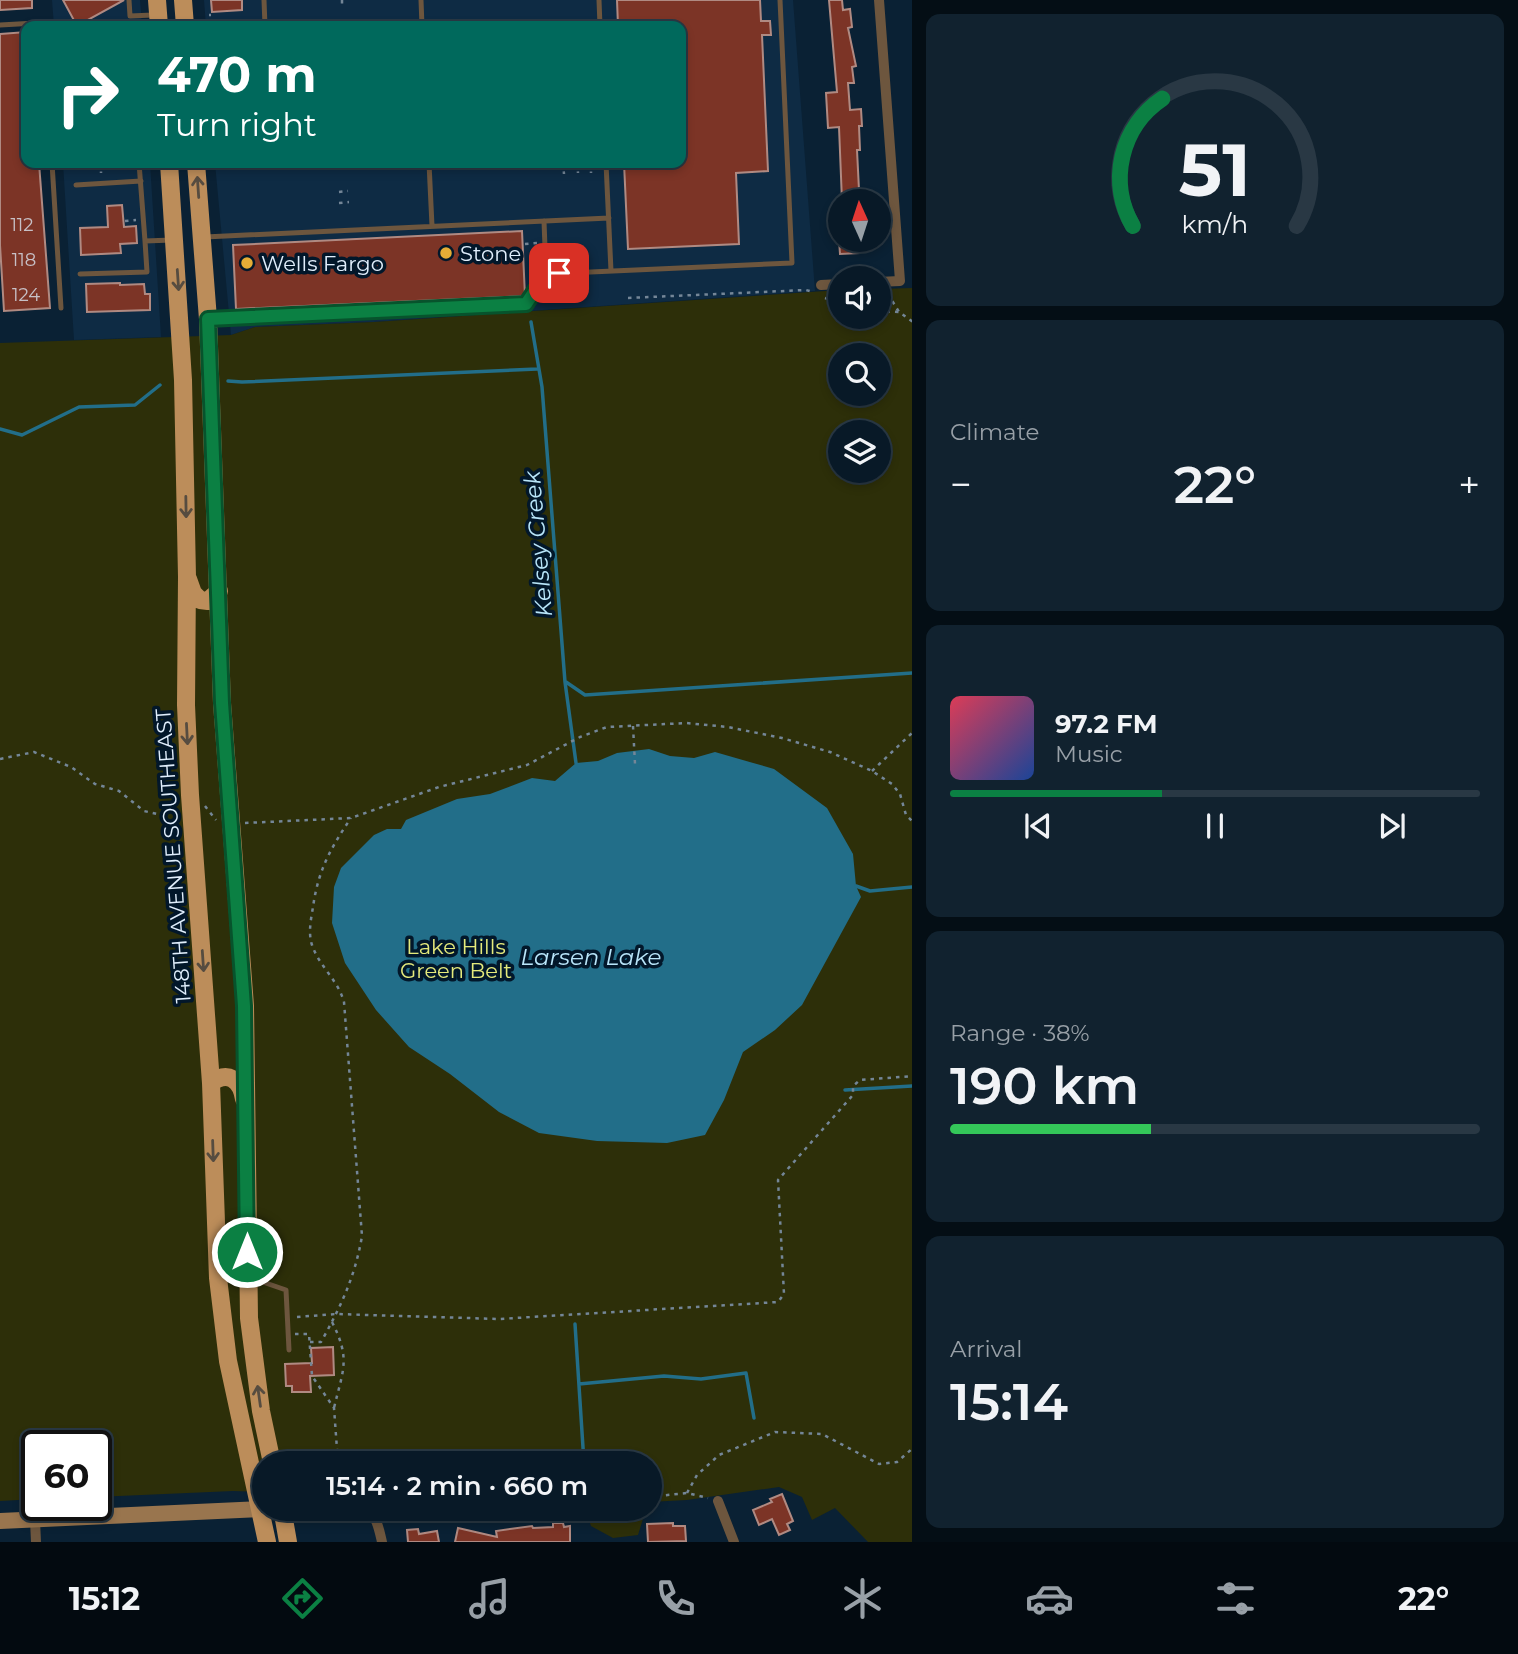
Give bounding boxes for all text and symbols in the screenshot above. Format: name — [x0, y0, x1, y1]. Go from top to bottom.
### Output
text: 470 m — [157, 45, 317, 104]
icon: right — [42, 49, 133, 140]
text: Turn right — [157, 105, 317, 144]
text: 51 — [1179, 126, 1251, 214]
one-way arrow — [191, 176, 204, 199]
north arrow — [828, 189, 891, 252]
map controls — [828, 189, 891, 483]
text: km/h — [1182, 209, 1248, 239]
house number: 112 — [10, 214, 34, 236]
place label: Stone — [460, 241, 521, 266]
pin — [529, 243, 589, 303]
marker: Stone — [438, 245, 454, 261]
house number: 118 — [12, 249, 36, 271]
place label: Wells Fargo — [261, 251, 384, 276]
icon: arrive — [540, 254, 578, 292]
marker: Wells Fargo — [239, 255, 255, 271]
button: sound — [828, 266, 891, 329]
one-way arrow — [171, 268, 184, 291]
house number: 124 — [12, 284, 40, 306]
button: search — [828, 343, 891, 406]
text: Climate — [950, 418, 1039, 446]
button: layers — [828, 420, 891, 483]
text: 22° — [1174, 453, 1256, 516]
text: − — [950, 461, 972, 508]
text: + — [1458, 461, 1480, 508]
water label: Kelsey Creek — [518, 469, 558, 618]
one-way arrow — [179, 495, 192, 518]
street label: 148TH AVENUE SOUTHEAST — [150, 708, 196, 1004]
text: 97.2 FM — [1055, 708, 1158, 740]
one-way arrow — [181, 723, 194, 746]
text: Music — [1055, 740, 1123, 768]
icon: previous — [1019, 807, 1057, 845]
icon: pause — [1196, 807, 1234, 845]
icon: next — [1373, 807, 1411, 845]
park label: Lake Hills Green Belt — [400, 934, 512, 983]
water label: Larsen Lake — [521, 943, 661, 971]
one-way arrow — [197, 950, 210, 972]
text: Range · 38% — [950, 1019, 1090, 1047]
text: 190 km — [950, 1054, 1139, 1117]
one-way arrow — [207, 1140, 220, 1163]
position arrow — [210, 1215, 284, 1289]
text: Arrival — [950, 1335, 1023, 1363]
text: 15:14 — [950, 1370, 1068, 1433]
one-way arrow — [252, 1385, 265, 1408]
speed limit sign: 60 — [21, 1430, 112, 1521]
text: 15:14 · 2 min · 660 m — [326, 1470, 588, 1502]
icon: directions — [278, 1574, 327, 1623]
icon: music — [465, 1574, 514, 1623]
icon: phone — [651, 1574, 700, 1623]
icon: climate — [838, 1574, 887, 1623]
icon: car — [1025, 1574, 1074, 1623]
icon: filters — [1211, 1574, 1260, 1623]
text: 15:12 — [69, 1579, 140, 1618]
text: 22° — [1398, 1579, 1449, 1618]

